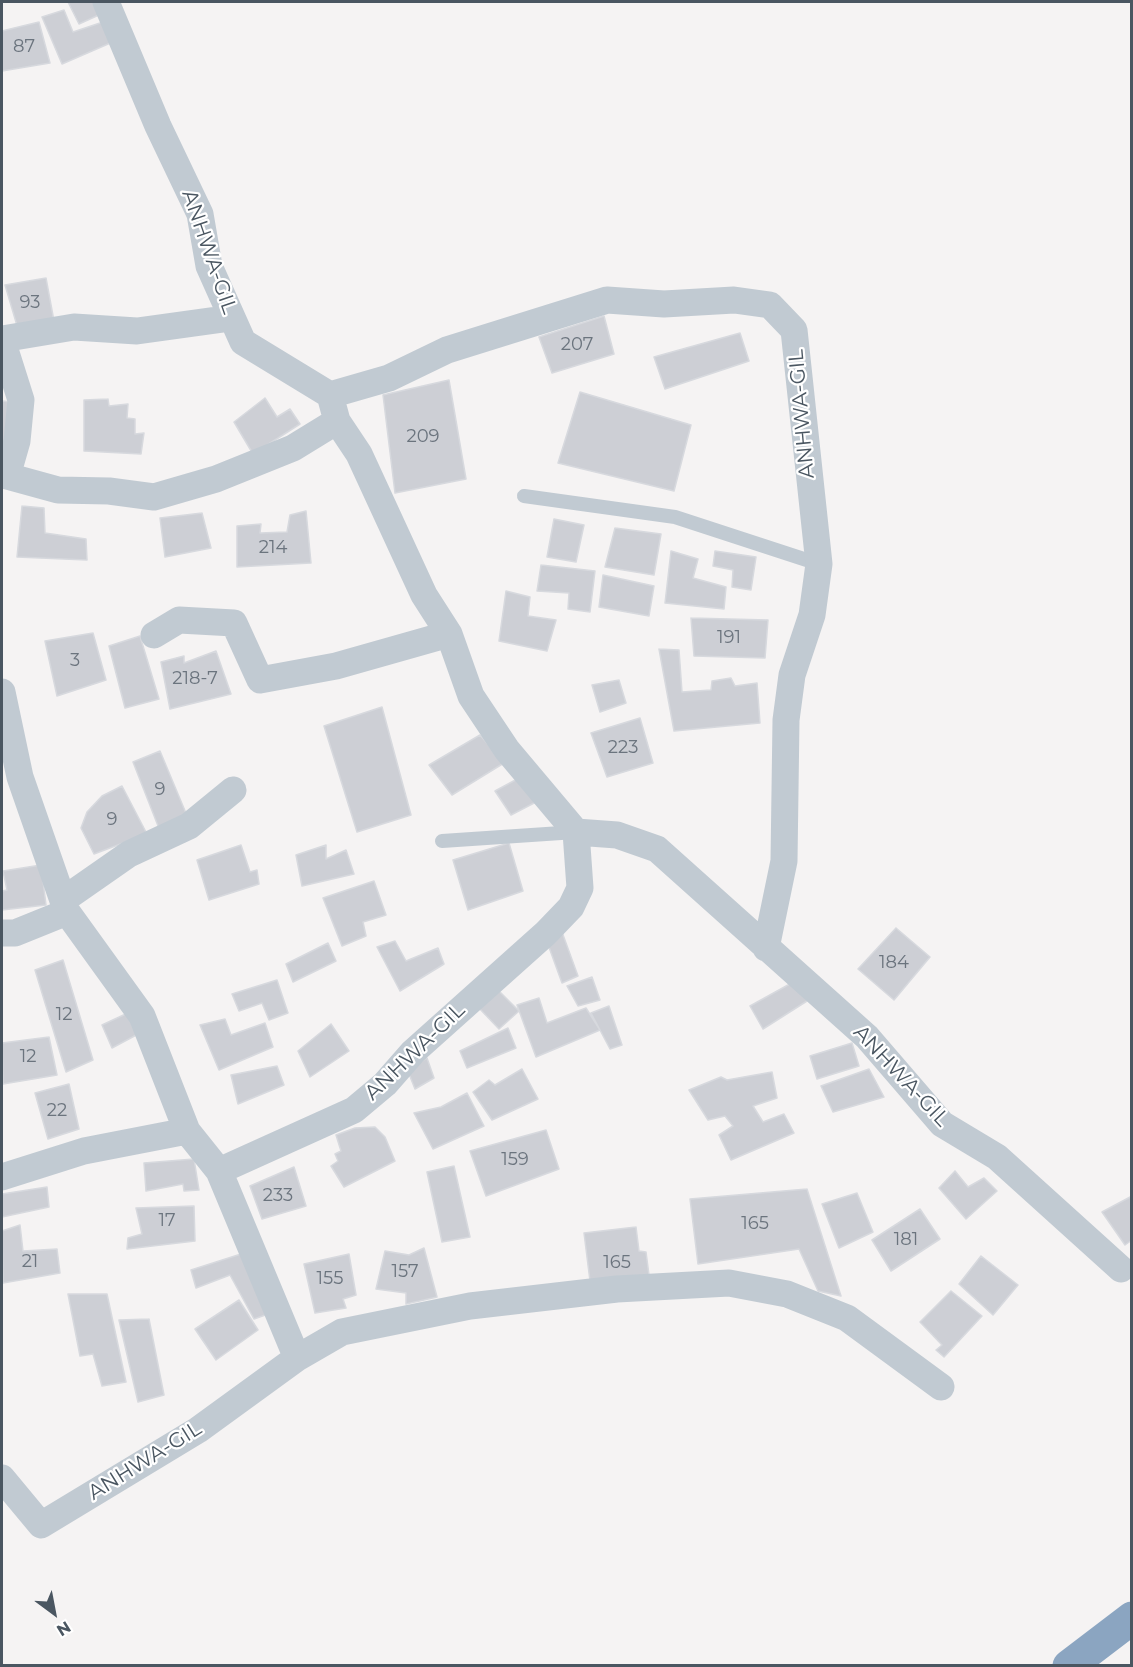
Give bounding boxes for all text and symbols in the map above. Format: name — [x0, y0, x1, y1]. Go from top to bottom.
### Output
house number: 87 — [13, 36, 35, 58]
street label: ANHWA-GIL — [176, 187, 242, 317]
house number: 93 — [20, 292, 40, 314]
house number: 207 — [561, 334, 593, 356]
street label: ANHWA-GIL — [784, 348, 820, 480]
house number: 209 — [406, 426, 440, 448]
house number: 214 — [259, 537, 287, 559]
house number: 191 — [717, 627, 741, 649]
house number: 3 — [70, 650, 80, 672]
house number: 218-7 — [172, 668, 218, 690]
house number: 223 — [608, 737, 638, 759]
house number: 9 — [155, 779, 165, 801]
house number: 9 — [107, 809, 117, 831]
house number: 184 — [879, 952, 909, 974]
street label: ANHWA-GIL — [360, 998, 470, 1106]
house number: 12 — [56, 1004, 72, 1026]
street label: ANHWA-GIL — [848, 1020, 954, 1132]
house number: 12 — [20, 1046, 36, 1068]
house number: 22 — [47, 1100, 67, 1122]
house number: 159 — [501, 1149, 529, 1171]
house number: 233 — [263, 1185, 293, 1207]
house number: 17 — [158, 1210, 176, 1232]
house number: 165 — [741, 1213, 769, 1235]
house number: 181 — [894, 1229, 918, 1251]
house number: 21 — [22, 1251, 38, 1273]
house number: 165 — [603, 1252, 631, 1274]
house number: 157 — [391, 1261, 419, 1283]
house number: 155 — [317, 1268, 343, 1290]
street label: ANHWA-GIL — [83, 1416, 207, 1506]
north arrow — [24, 1583, 84, 1643]
text: N — [53, 1617, 74, 1640]

